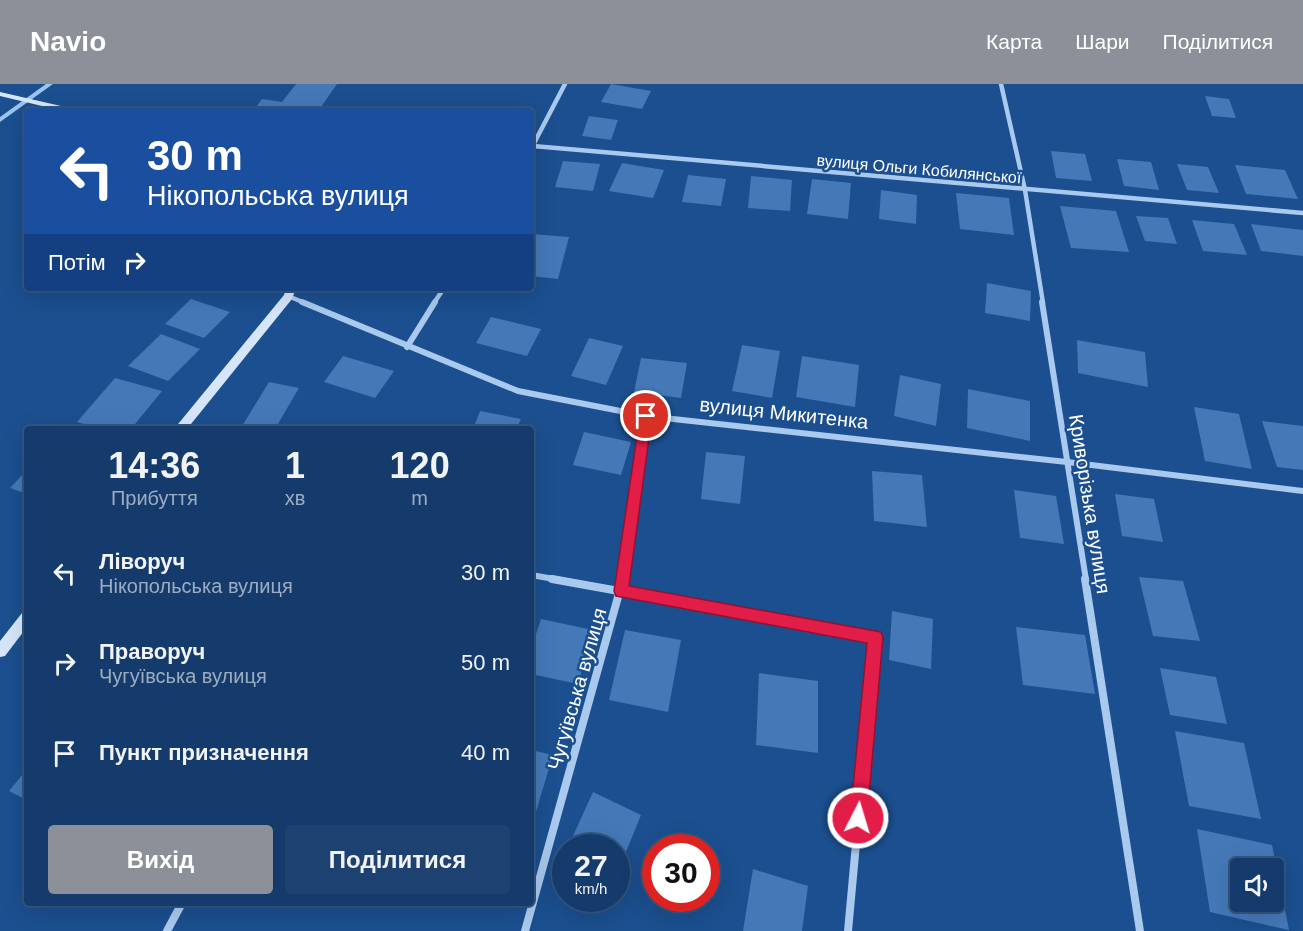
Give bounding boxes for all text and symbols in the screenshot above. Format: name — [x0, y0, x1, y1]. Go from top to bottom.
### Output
text: Navio — [30, 26, 106, 57]
text: Карта — [986, 30, 1042, 53]
text: Шари — [1075, 30, 1130, 53]
text: Поділитися — [1163, 30, 1273, 53]
icon: left — [48, 132, 126, 210]
text: 30 m — [147, 132, 243, 179]
street label: вулиця Ольги Кобилянської — [816, 152, 1023, 186]
text: Нікопольська вулиця — [147, 181, 409, 211]
icon: right — [118, 246, 151, 279]
text: Потім — [48, 250, 106, 275]
pin — [620, 390, 671, 441]
street label: вулиця Микитенка — [699, 393, 870, 433]
icon: arrive — [629, 399, 662, 432]
street label: Криворізька вулиця — [1065, 413, 1115, 595]
text: 14:36 — [108, 445, 200, 486]
text: 1 — [285, 445, 305, 486]
text: 120 — [390, 445, 450, 486]
text: Прибуття — [111, 487, 198, 509]
text: хв — [285, 487, 305, 509]
text: m — [411, 487, 428, 509]
text: Ліворуч — [99, 549, 185, 574]
icon: left — [48, 557, 81, 590]
text: 30 m — [461, 560, 510, 585]
text: Нікопольська вулиця — [99, 575, 293, 597]
street label: Чугуївська вулиця — [543, 605, 611, 773]
text: Праворуч — [99, 639, 205, 664]
icon: right — [48, 647, 81, 680]
text: 50 m — [461, 650, 510, 675]
text: Чугуївська вулиця — [99, 665, 267, 687]
icon: arrive — [48, 737, 81, 770]
text: Пункт призначення — [99, 740, 309, 765]
text: 40 m — [461, 740, 510, 765]
position arrow — [826, 786, 890, 850]
button: Вихід — [48, 825, 273, 894]
button: Поділитися — [285, 825, 510, 894]
speed limit sign: 30 — [642, 834, 720, 912]
text: 27 — [574, 849, 608, 882]
map controls — [1230, 858, 1284, 912]
button: sound — [1230, 858, 1284, 912]
text: km/h — [575, 880, 607, 897]

